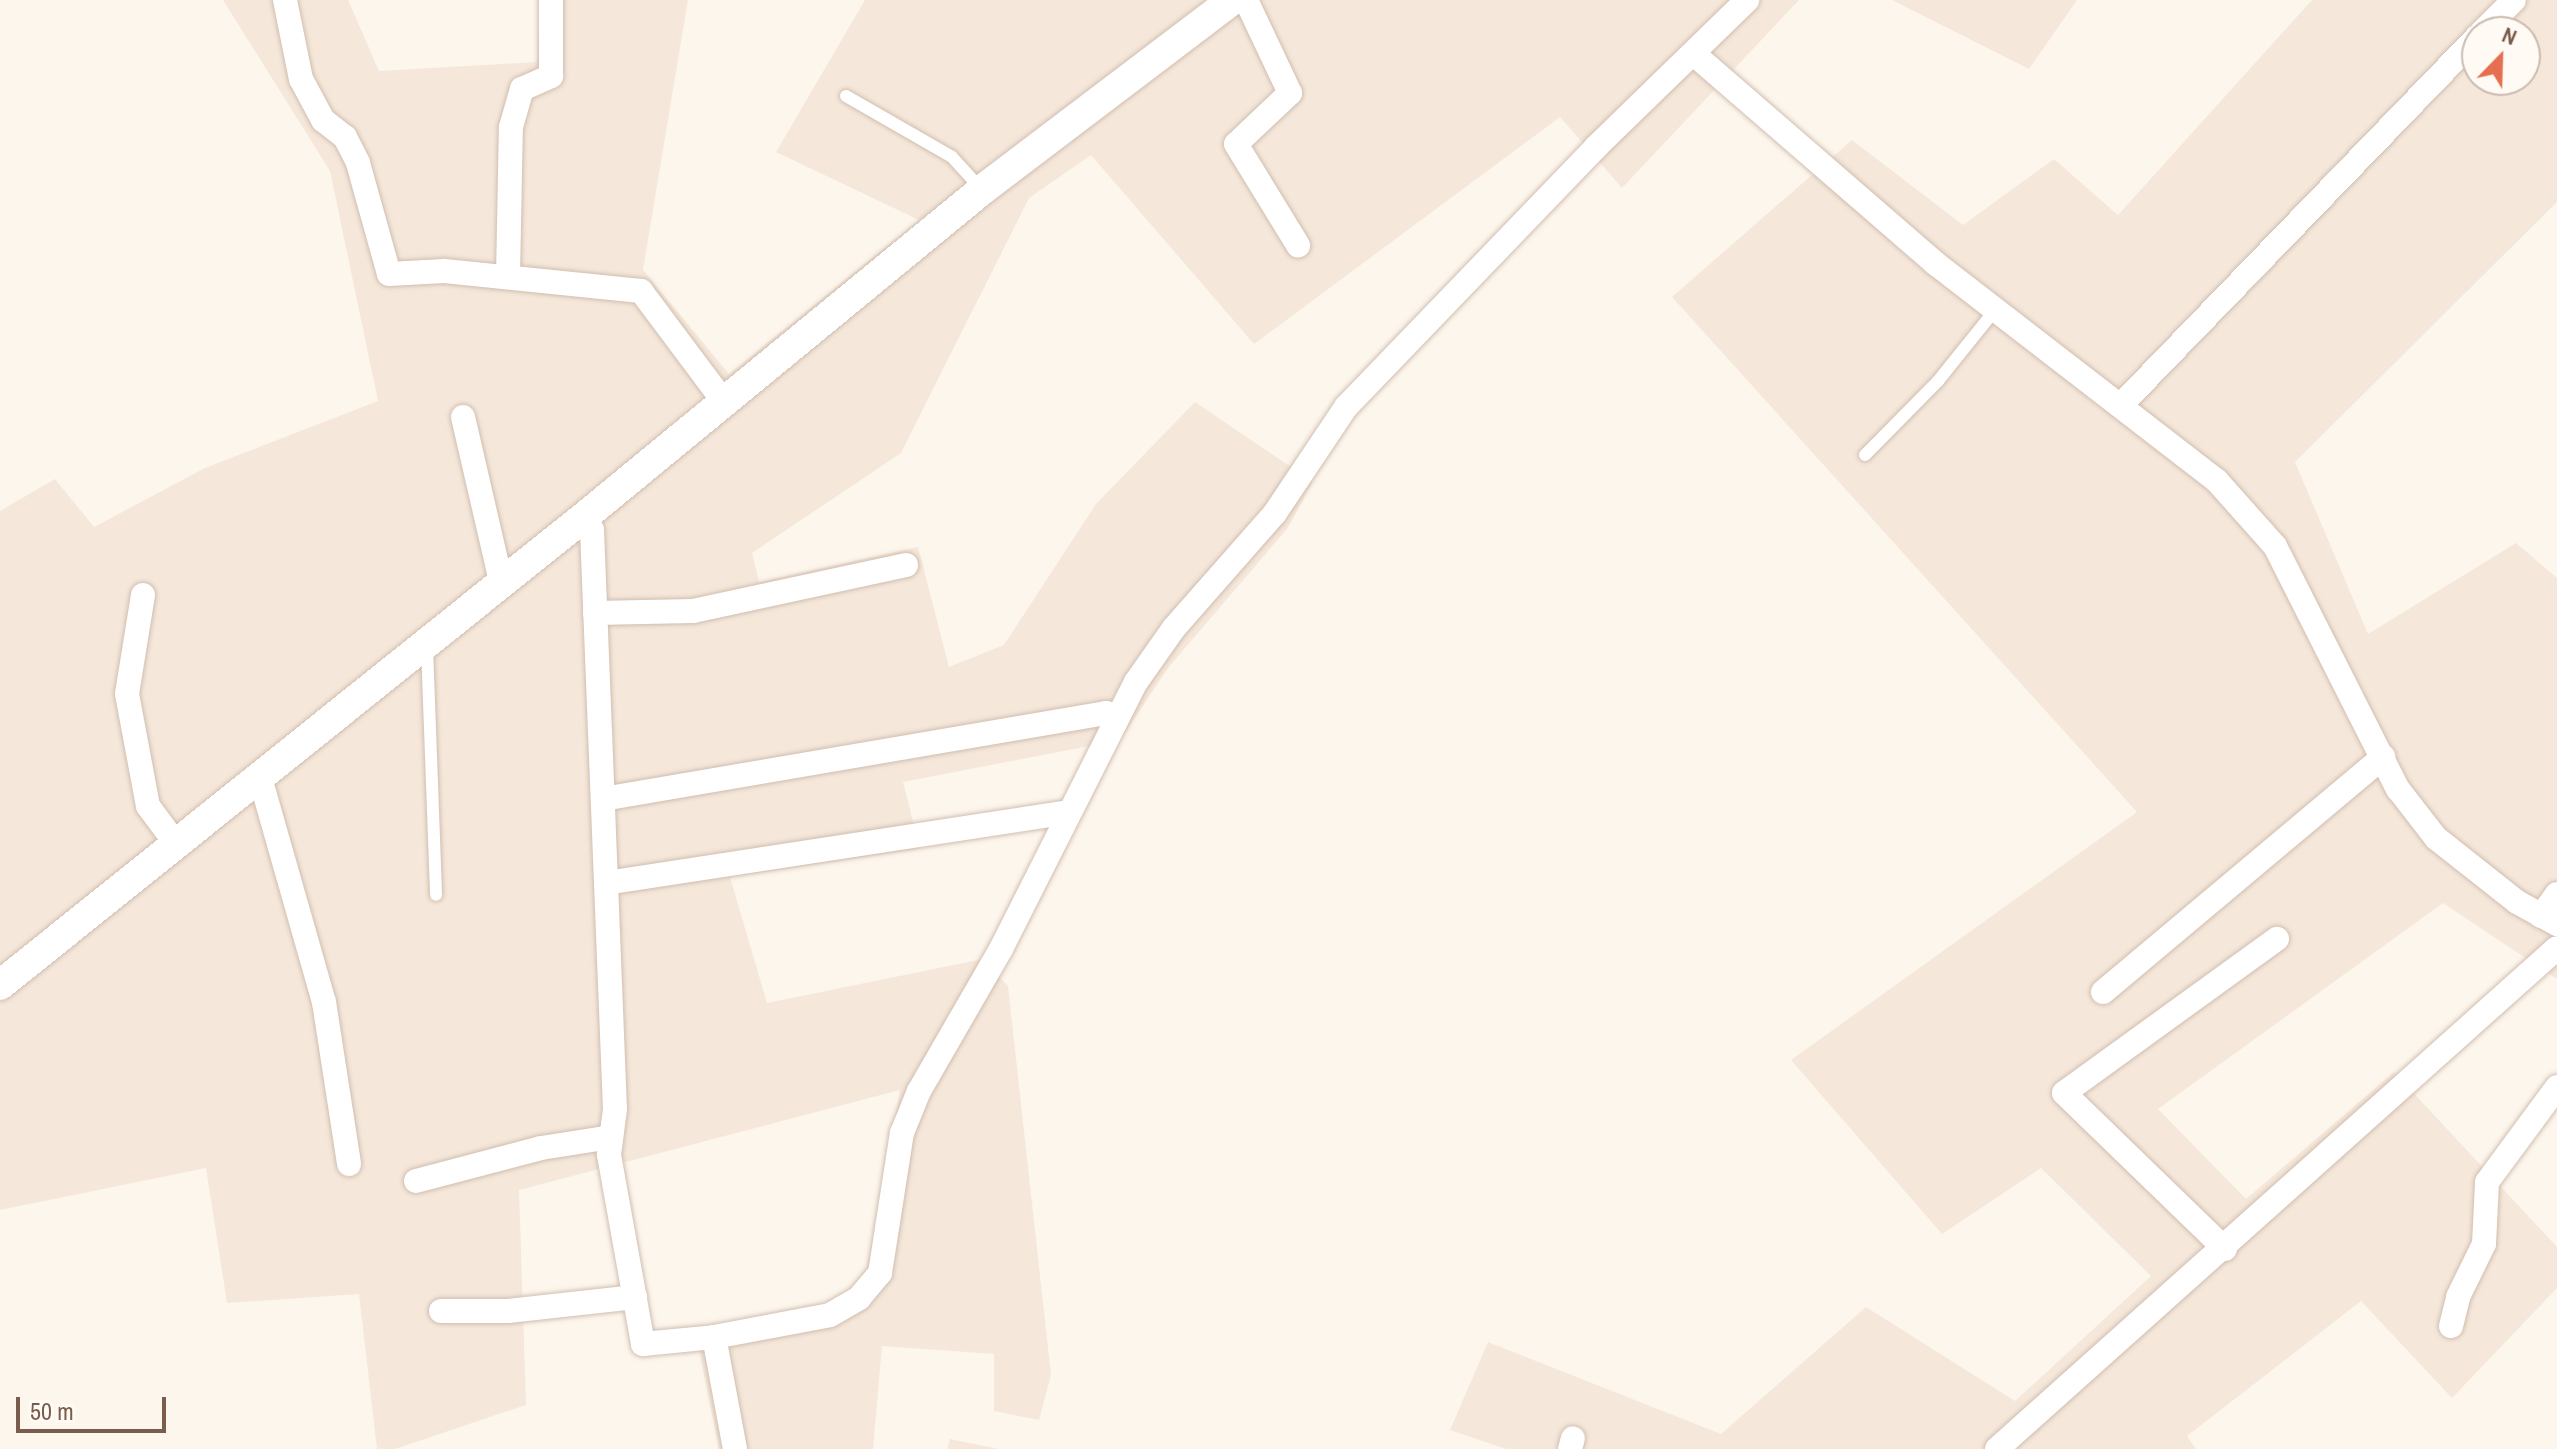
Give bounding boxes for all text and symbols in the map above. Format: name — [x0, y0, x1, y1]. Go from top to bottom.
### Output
north arrow — [2461, 16, 2541, 96]
text: N — [2498, 19, 2521, 52]
scale bar — [20, 1381, 170, 1431]
text: 50 m — [30, 1395, 74, 1427]

